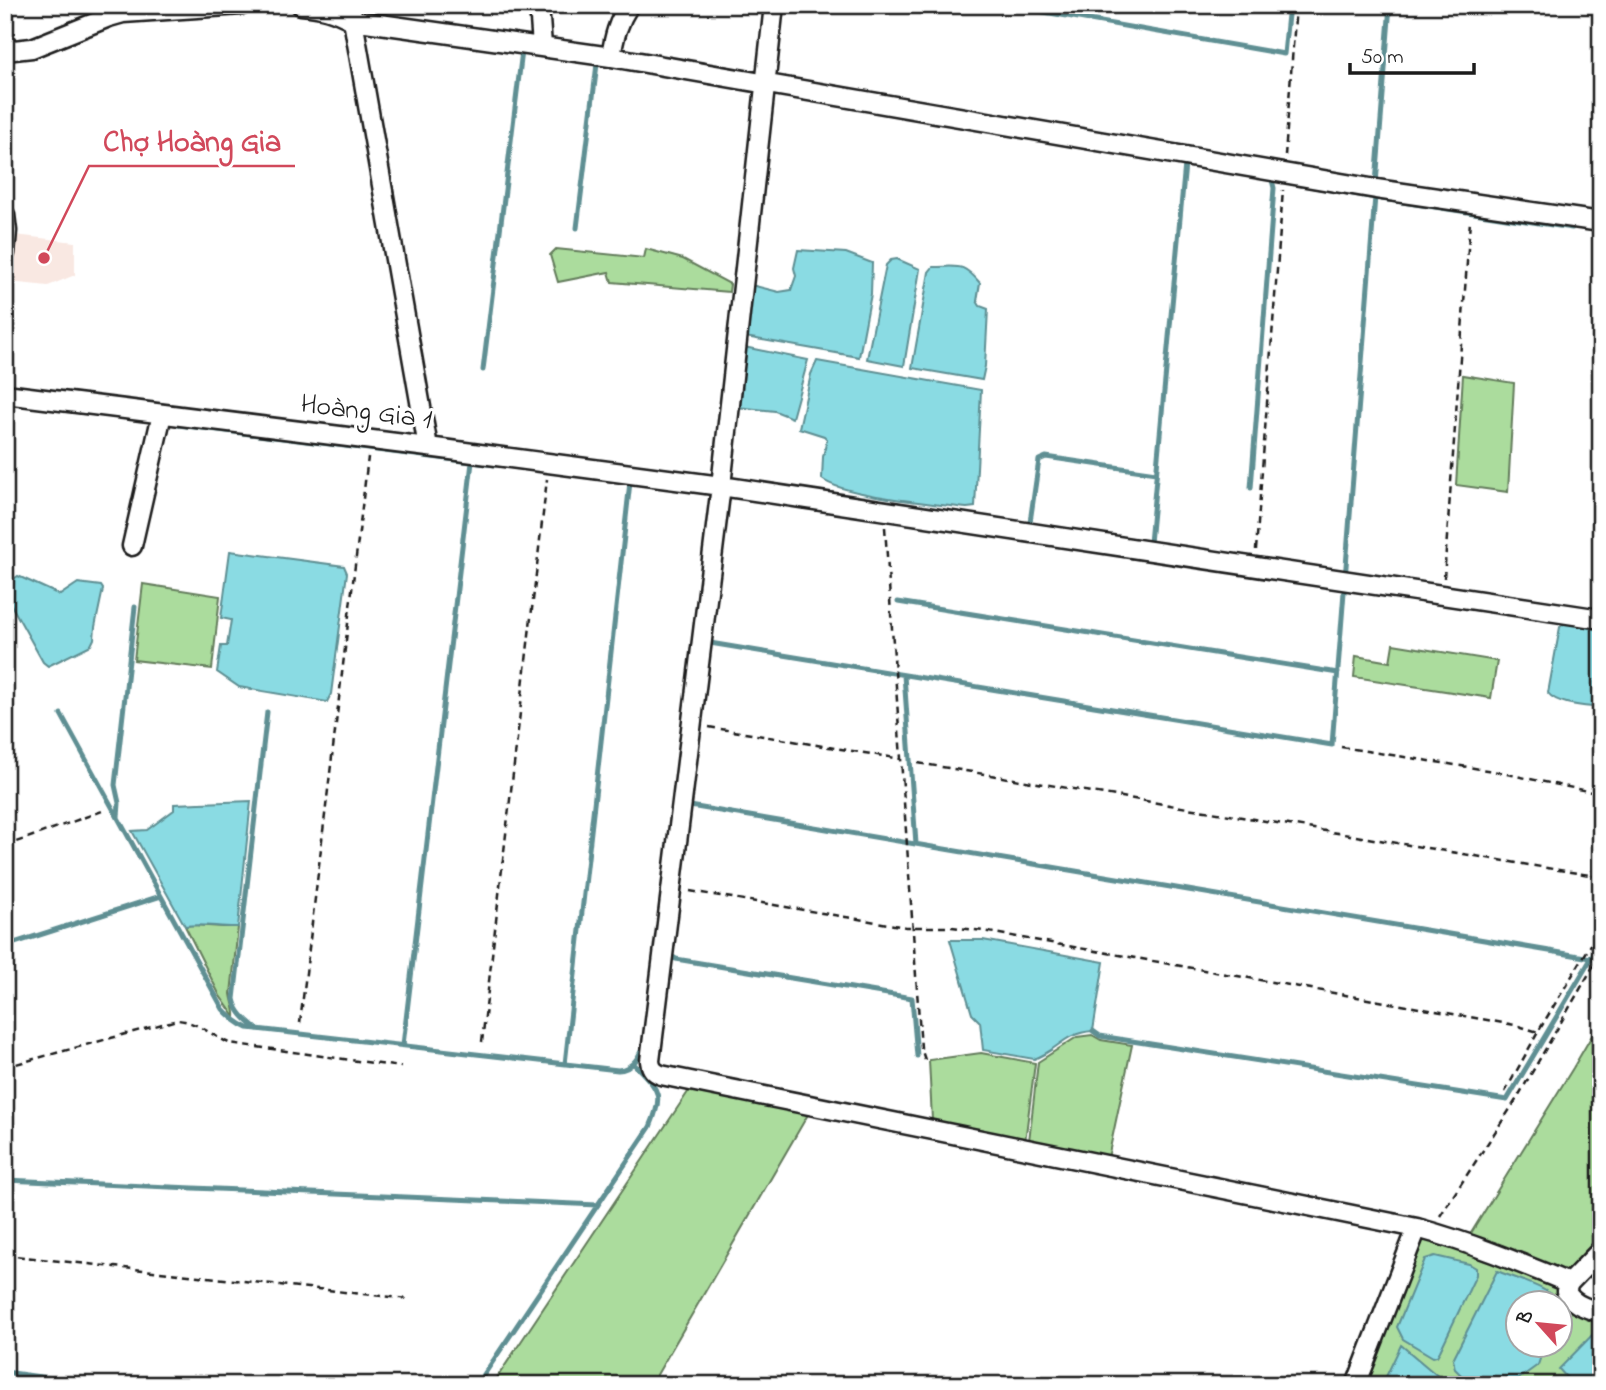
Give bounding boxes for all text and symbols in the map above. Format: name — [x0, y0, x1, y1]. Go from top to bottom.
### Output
scale bar — [1350, 32, 1475, 76]
text: 50 m — [1361, 43, 1404, 73]
callout: Chợ Hoàng Gia — [89, 115, 295, 166]
text: Chợ Hoàng Gia — [103, 122, 281, 167]
street label: Hoàng Gia 1 — [298, 385, 434, 441]
north arrow — [1504, 1288, 1574, 1358]
text: B — [1511, 1305, 1541, 1330]

